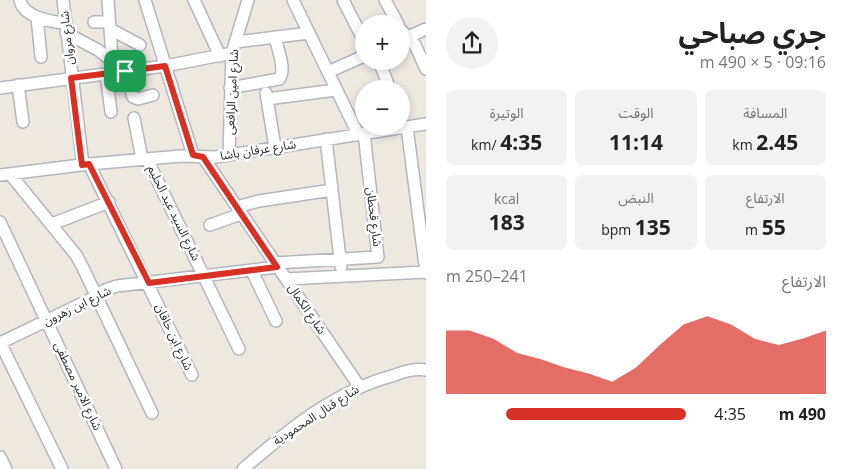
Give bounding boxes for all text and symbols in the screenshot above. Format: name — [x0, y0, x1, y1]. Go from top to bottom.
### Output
street label: شارع مروان — [55, 10, 79, 66]
text: جري صباحي — [679, 13, 826, 51]
map controls — [355, 15, 410, 135]
button: + — [355, 15, 410, 70]
button: share — [446, 17, 498, 69]
street label: شارع امين الرافعى — [221, 49, 243, 135]
pin — [104, 50, 146, 92]
text: 09:16 · 5 × 490 m — [700, 51, 826, 73]
icon: arrive — [111, 57, 139, 85]
button: − — [355, 80, 410, 135]
text: الوتيرة — [490, 103, 524, 122]
text: الوقت — [618, 103, 654, 122]
text: المسافة — [743, 103, 787, 122]
text: 4:35 — [500, 128, 542, 156]
text: 11:14 — [609, 128, 663, 156]
text: 2.45 — [756, 128, 798, 156]
street label: شارع عرفان باشا — [219, 135, 297, 165]
text: /km — [471, 135, 500, 154]
text: km — [732, 135, 756, 154]
street label: شارع السيد عبد الحليم — [143, 162, 205, 264]
street label: شارع قحطان — [361, 186, 387, 248]
text: النبض — [618, 188, 654, 207]
text: الارتفاع — [746, 188, 785, 207]
text: kcal — [494, 189, 519, 208]
text: 183 — [489, 208, 525, 236]
text: 135 — [635, 213, 671, 241]
text: 55 — [762, 213, 786, 241]
text: bpm — [601, 220, 635, 239]
text: m — [745, 220, 762, 239]
text: 241–250 m — [446, 265, 528, 287]
text: الارتفاع — [782, 270, 826, 292]
street label: شارع الكمال — [284, 280, 330, 338]
street label: شارع ابن زهرون — [40, 282, 114, 330]
street label: شارع ابن خاقان — [151, 301, 197, 373]
street label: شارع الامير مصطفى — [50, 339, 106, 433]
street label: شارع قنال المحمودية — [269, 380, 363, 450]
text: 4:35 — [714, 403, 746, 425]
text: 490 m — [779, 403, 826, 425]

